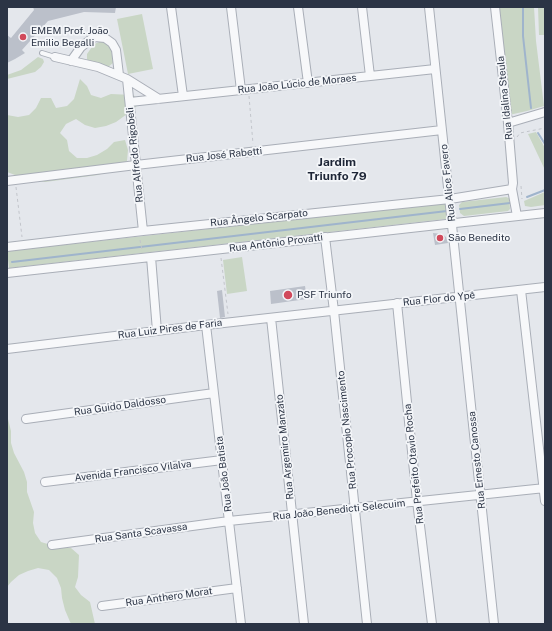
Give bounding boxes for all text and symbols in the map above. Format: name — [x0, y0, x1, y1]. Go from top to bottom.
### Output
place label: EMEM Prof. João Emilio Begalli — [31, 25, 108, 48]
marker: EMEM Prof. João Emilio Begalli — [18, 32, 28, 42]
street label: Rua Idalina Steula — [495, 55, 515, 141]
street label: Rua João Lúcio de Moraes — [237, 72, 357, 96]
street label: Rua Alfredo Rigobeli — [124, 107, 146, 203]
street label: Rua Alice Favero — [438, 144, 458, 222]
street label: Rua José Rabetti — [185, 145, 263, 165]
district label: Jardim Triunfo 79 — [307, 155, 367, 183]
street label: Rua Ângelo Scarpato — [210, 207, 308, 229]
street label: Rua Antônio Provatti — [228, 231, 324, 255]
place label: São Benedito — [448, 232, 510, 244]
marker: São Benedito — [435, 233, 445, 243]
marker: PSF Triunfo — [282, 289, 294, 301]
place label: PSF Triunfo — [297, 289, 352, 301]
street label: Rua Flor do Ypê — [402, 289, 476, 309]
street label: Rua Luiz Pires de Faria — [117, 317, 223, 341]
street label: Rua Procopio Nascimento — [335, 370, 359, 490]
street label: Rua Guido Daldosso — [73, 394, 167, 418]
street label: Rua Argemiro Manzato — [274, 394, 296, 500]
street label: Rua Prefeito Otavio Rocha — [402, 403, 426, 525]
street label: Rua Ernesto Canossa — [466, 411, 488, 509]
street label: Rua João Batista — [213, 435, 235, 513]
street label: Avenida Francisco Vilalva — [74, 458, 192, 484]
street label: Rua João Benedicti Selecuim — [272, 497, 406, 523]
street label: Rua Santa Scavassa — [94, 521, 188, 545]
street label: Rua Anthero Morat — [125, 585, 213, 609]

